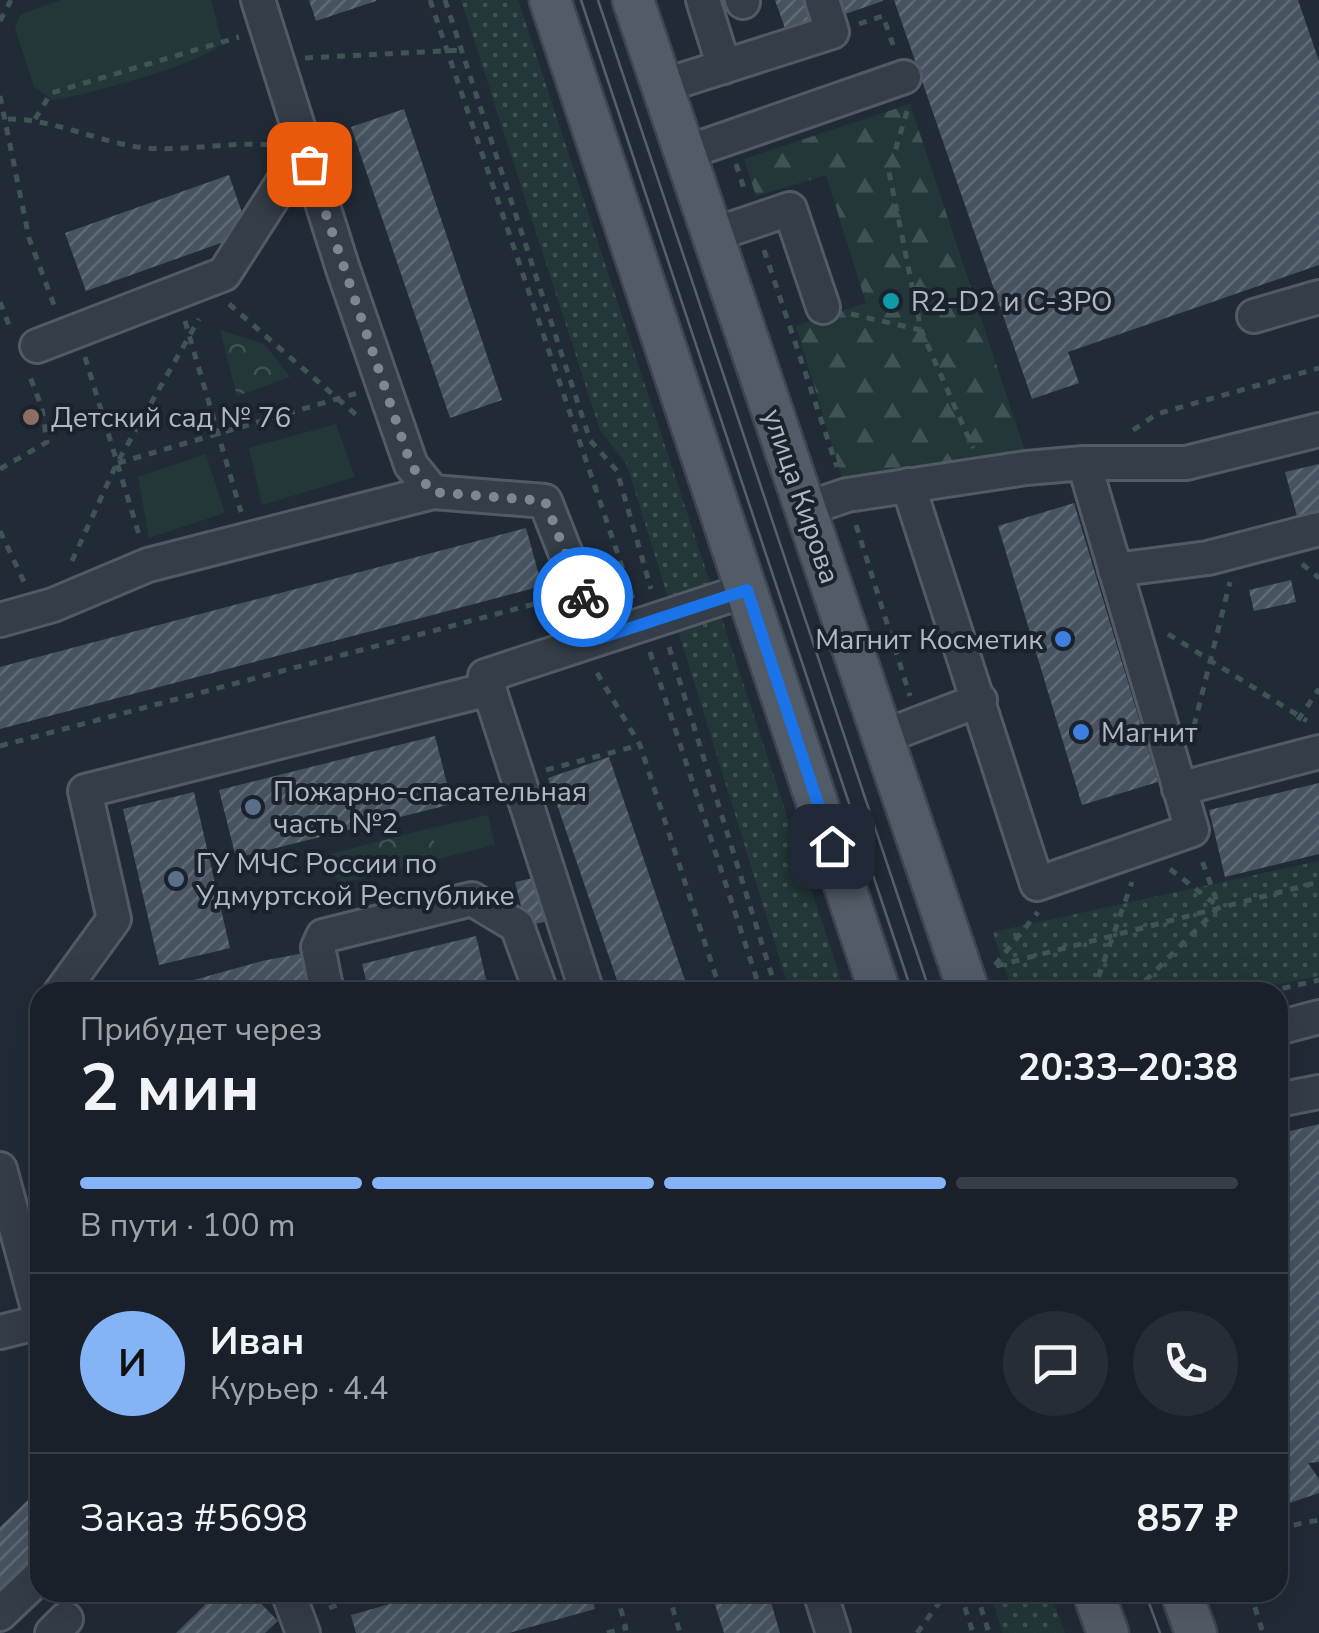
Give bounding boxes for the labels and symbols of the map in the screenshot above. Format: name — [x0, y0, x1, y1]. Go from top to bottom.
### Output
pin — [267, 122, 352, 207]
place label: R2-D2 и C-3PO — [911, 283, 1112, 321]
marker: R2-D2 и C-3PO — [880, 290, 902, 312]
place label: Детский сад № 76 — [51, 399, 291, 437]
street label: улица Кирова — [753, 404, 849, 589]
marker: Детский сад № 76 — [20, 406, 42, 428]
courier — [533, 547, 633, 647]
place label: Магнит Косметик — [815, 621, 1043, 659]
marker: Магнит Косметик — [1052, 628, 1074, 650]
place label: Магнит — [1101, 714, 1198, 752]
marker: Магнит — [1070, 721, 1092, 743]
place label: Пожарно-спасательная часть №2 — [273, 773, 587, 843]
marker: Пожарно-спасательная часть №2 — [242, 796, 264, 818]
pin — [790, 804, 875, 889]
place label: ГУ МЧС России по Удмуртской Республике — [195, 845, 515, 915]
marker: ГУ МЧС России по Удмуртской Республике — [165, 868, 187, 890]

